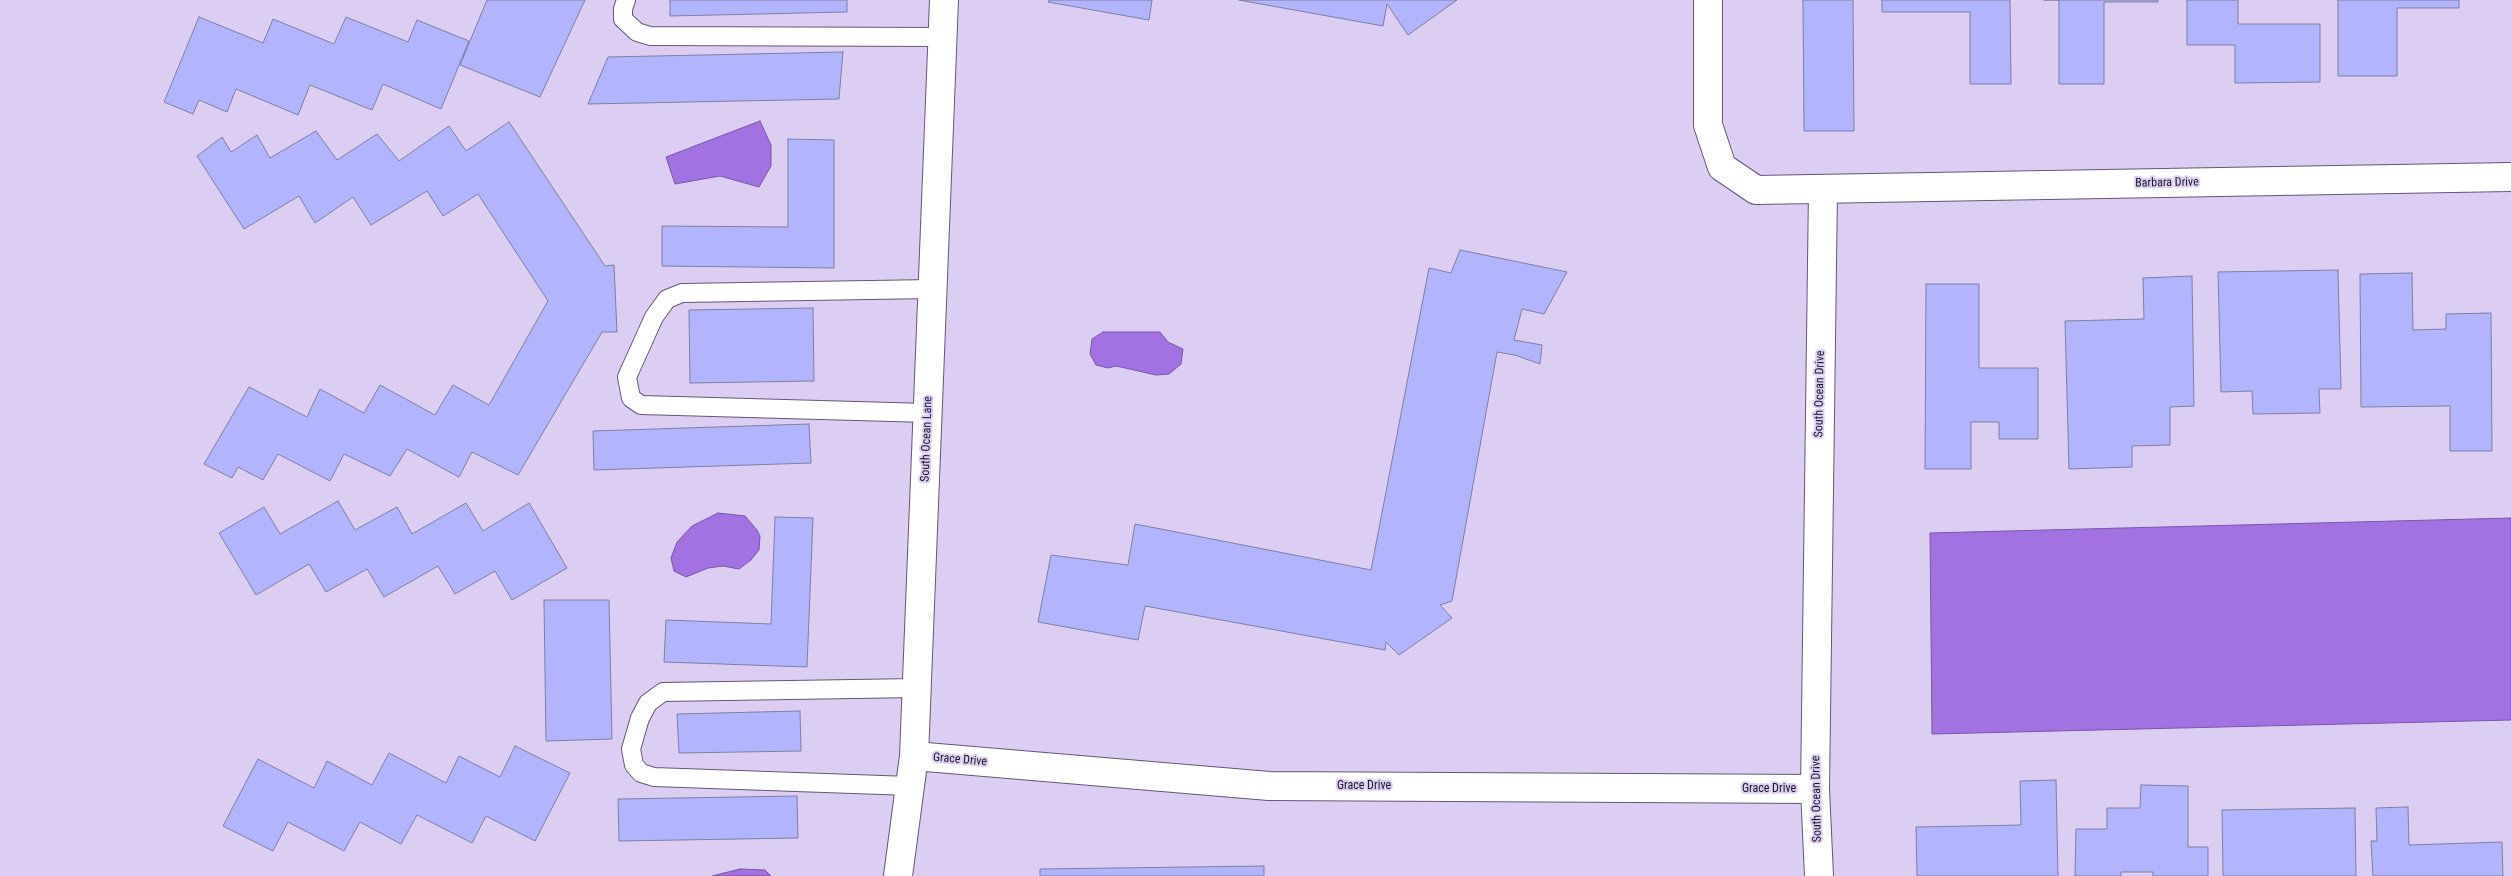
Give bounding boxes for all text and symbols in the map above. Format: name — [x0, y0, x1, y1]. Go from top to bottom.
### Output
street label: Barbara Drive — [2135, 175, 2199, 191]
street label: South Ocean Drive — [1812, 350, 1828, 438]
street label: South Ocean Lane — [918, 396, 936, 482]
street label: Grace Drive — [932, 750, 988, 770]
street label: South Ocean Drive — [1809, 755, 1825, 843]
street label: Grace Drive — [1337, 779, 1391, 793]
street label: Grace Drive — [1742, 782, 1796, 796]

